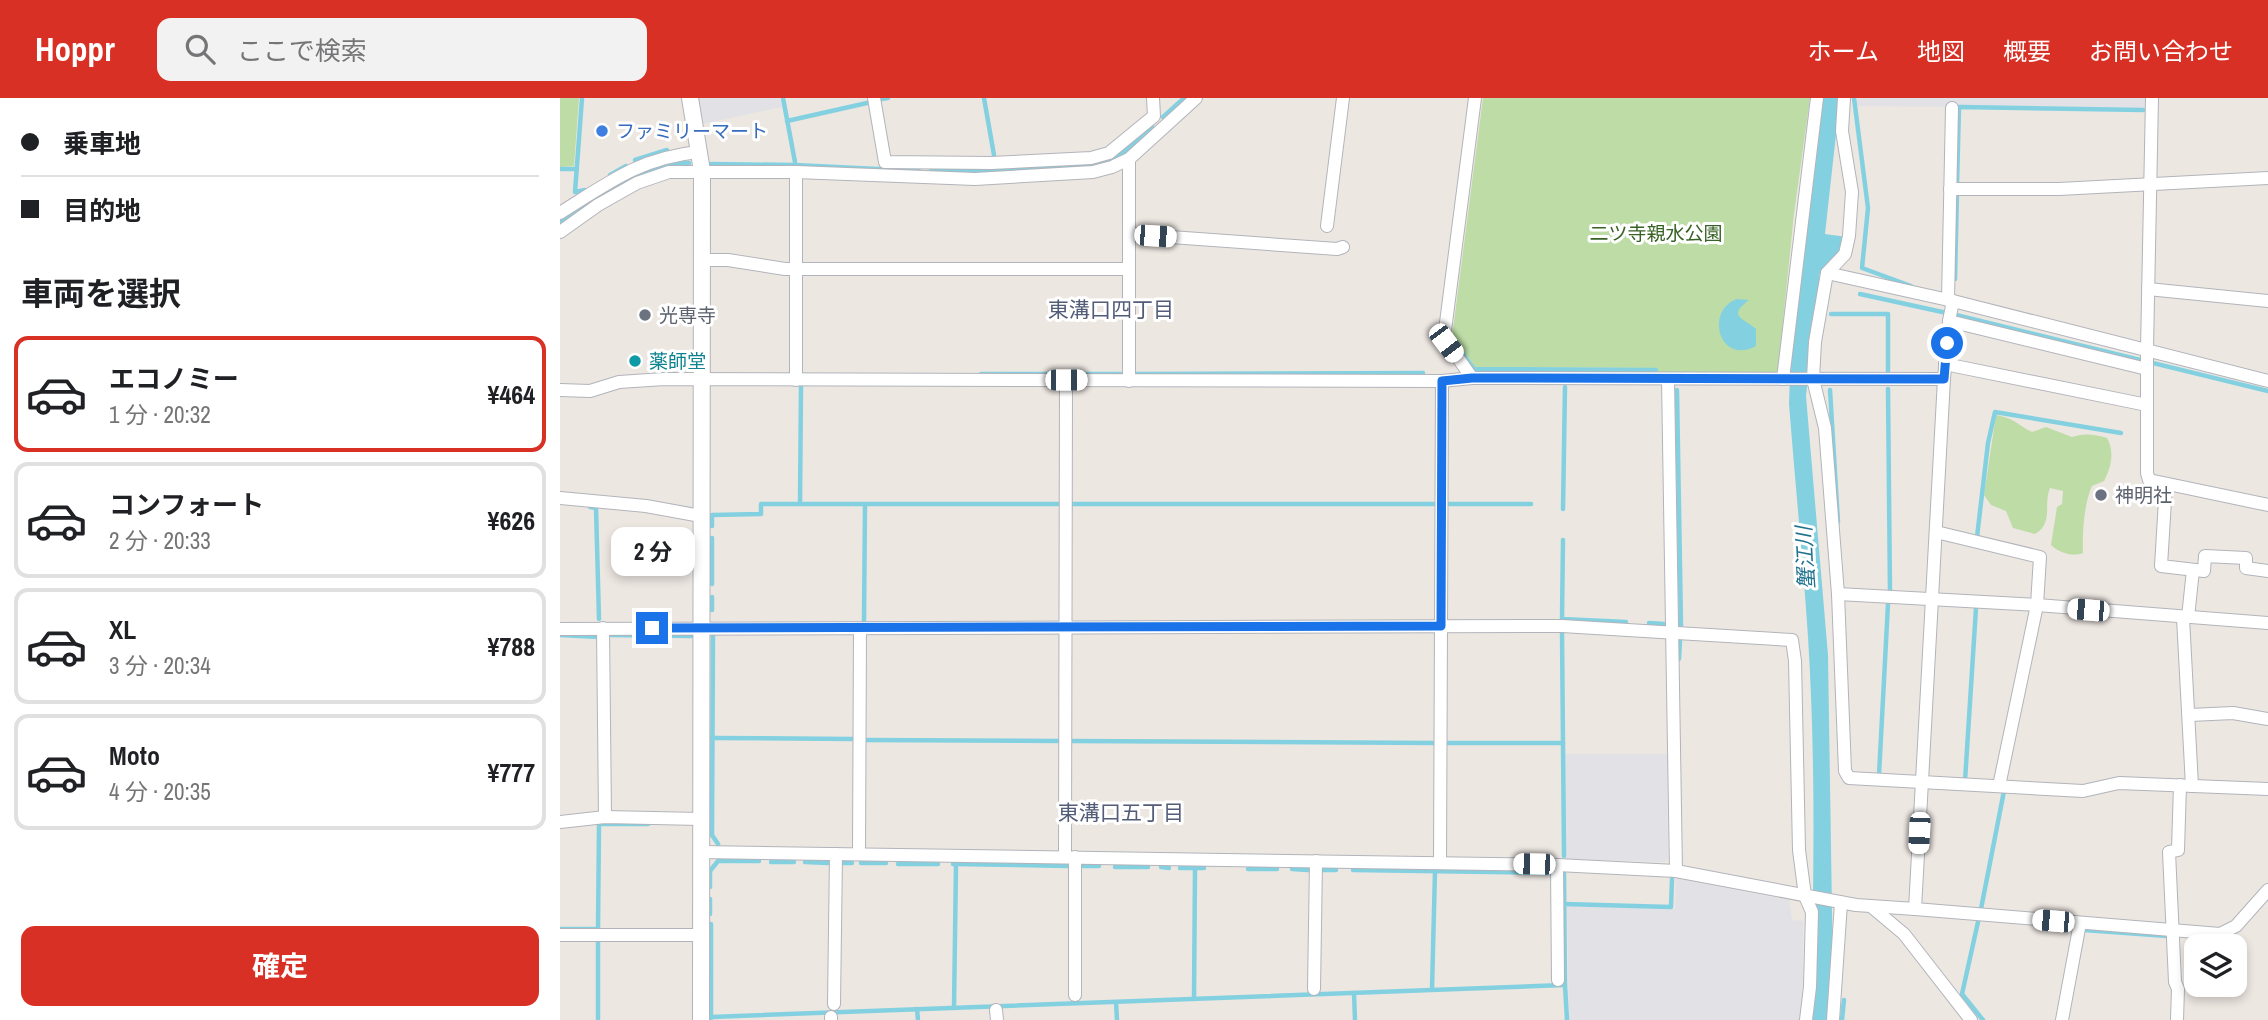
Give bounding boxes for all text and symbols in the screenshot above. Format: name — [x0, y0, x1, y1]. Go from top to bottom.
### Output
search box — [157, 18, 647, 81]
text: Hoppr — [35, 27, 115, 71]
icon: search — [181, 30, 219, 68]
text: ここで検索 — [237, 33, 367, 68]
text: ホーム — [1808, 35, 1879, 67]
text: 地図 — [1917, 35, 1965, 67]
text: 概要 — [2003, 35, 2051, 67]
text: お問い合わせ — [2089, 35, 2233, 67]
place label: ファミリーマート — [616, 118, 768, 144]
marker: ファミリーマート — [594, 123, 610, 139]
text: 乗車地 — [63, 126, 141, 161]
text: 目的地 — [63, 193, 141, 228]
park label: 二ツ寺親水公園 — [1589, 220, 1723, 246]
car — [1134, 224, 1177, 248]
text: 車両を選択 — [21, 272, 181, 315]
district label: 東溝口四丁目 — [1048, 295, 1174, 324]
place label: 光専寺 — [659, 302, 716, 328]
marker: 光専寺 — [637, 307, 653, 323]
car — [1425, 320, 1468, 366]
route start — [1931, 327, 1963, 359]
place label: 薬師堂 — [649, 348, 706, 374]
marker: 薬師堂 — [627, 353, 643, 369]
text: エコノミー — [109, 361, 239, 396]
icon: car — [25, 363, 88, 426]
car — [1046, 370, 1088, 391]
text: ¥464 — [488, 377, 535, 412]
text: 1 分 · 20:32 — [109, 399, 211, 430]
place label: 神明社 — [2115, 482, 2172, 508]
text: コンフォート — [109, 487, 264, 522]
marker: 神明社 — [2093, 487, 2109, 503]
icon: car — [25, 489, 88, 552]
text: ¥626 — [488, 503, 535, 538]
water label: 蟹江川 — [1789, 524, 1821, 590]
text: 2 分 · 20:33 — [109, 525, 211, 556]
callout: 2 分 — [610, 526, 694, 575]
text: 2 分 — [634, 536, 672, 567]
car — [2067, 598, 2110, 622]
text: XL — [109, 612, 136, 647]
route end — [636, 612, 668, 644]
icon: car — [25, 615, 88, 678]
text: ¥788 — [488, 629, 535, 664]
text: 3 分 · 20:34 — [109, 650, 211, 681]
text: Moto — [109, 738, 160, 773]
icon: car — [25, 741, 88, 804]
text: ¥777 — [488, 755, 535, 790]
text: 4 分 · 20:35 — [109, 776, 211, 807]
district label: 東溝口五丁目 — [1058, 798, 1184, 827]
car — [1908, 811, 1931, 855]
car — [1513, 853, 1556, 875]
car — [2032, 909, 2075, 933]
button: 確定 — [21, 926, 539, 1006]
map controls — [2184, 934, 2247, 997]
button: layers — [2184, 934, 2247, 997]

